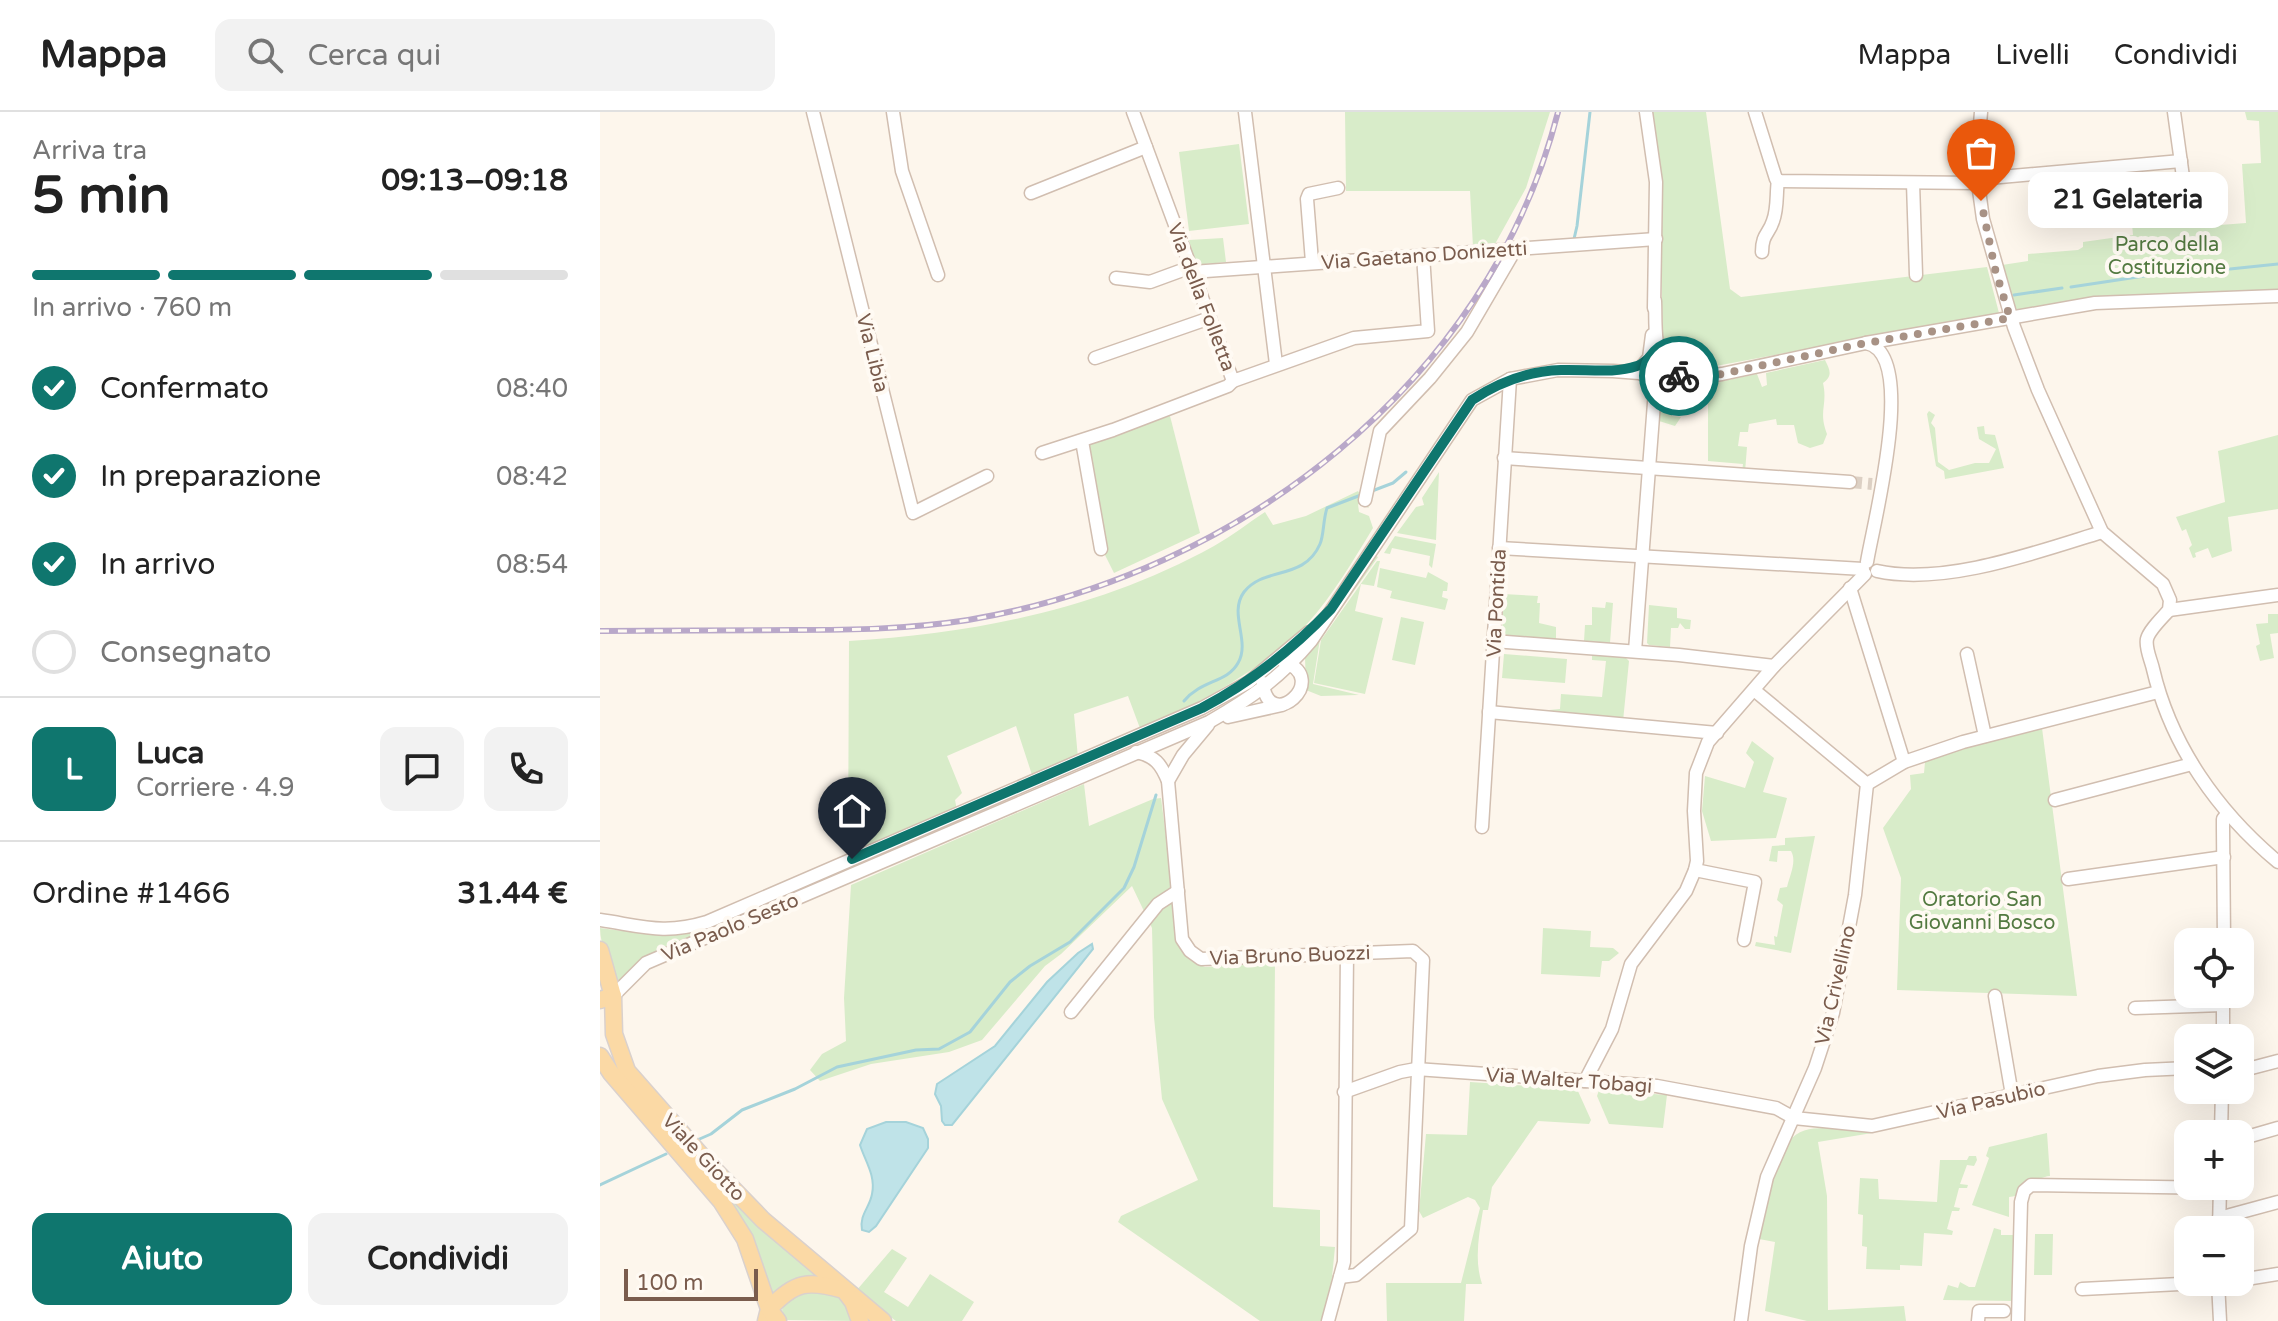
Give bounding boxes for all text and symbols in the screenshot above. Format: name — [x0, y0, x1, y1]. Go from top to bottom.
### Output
search box — [215, 19, 775, 91]
text: Mappa — [40, 32, 167, 78]
icon: search — [243, 33, 287, 77]
text: Cerca qui — [307, 37, 441, 74]
text: Mappa — [1857, 38, 1951, 72]
text: Livelli — [1995, 38, 2070, 72]
text: Condividi — [2114, 38, 2238, 72]
pin — [1947, 119, 2015, 201]
icon: bag — [1959, 131, 2003, 175]
text: Arriva tra — [32, 135, 147, 166]
text: 09:13–09:18 — [381, 162, 568, 199]
text: 5 min — [32, 164, 171, 227]
callout: 21 Gelateria — [2029, 173, 2229, 229]
text: 21 Gelateria — [2053, 184, 2203, 215]
street label: Via della Folletta — [1162, 220, 1240, 375]
park label: Parco della Costituzione — [2108, 233, 2226, 280]
street label: Via Gaetano Donizetti — [1320, 237, 1528, 275]
text: In arrivo · 760 m — [32, 292, 232, 323]
street label: Via Libia — [851, 311, 893, 395]
courier — [1639, 336, 1719, 416]
icon: bike — [1657, 354, 1701, 398]
icon: check — [32, 366, 76, 410]
text: Confermato — [100, 370, 269, 407]
text: 08:40 — [496, 373, 568, 404]
icon: check — [32, 454, 76, 498]
text: In preparazione — [100, 458, 321, 495]
text: 08:42 — [496, 461, 568, 492]
icon: check — [32, 542, 76, 586]
text: In arrivo — [100, 546, 216, 583]
street label: Via Pontida — [1482, 548, 1512, 658]
text: 08:54 — [496, 549, 568, 580]
text: Consegnato — [100, 634, 271, 671]
button: chat — [380, 727, 464, 811]
button: phone — [484, 727, 568, 811]
text: Luca — [136, 735, 204, 772]
text: L — [65, 751, 83, 788]
text: Corriere · 4.9 — [136, 772, 295, 803]
pin — [818, 777, 886, 859]
icon: home — [830, 789, 874, 833]
text: Ordine #1466 — [32, 875, 230, 912]
text: 31.44 € — [457, 875, 568, 912]
street label: Via Paolo Sesto — [658, 888, 803, 968]
park label: Oratorio San Giovanni Bosco — [1909, 888, 2055, 935]
street label: Via Crivellino — [1810, 923, 1861, 1048]
map controls — [2174, 928, 2254, 1296]
button: locate — [2174, 928, 2254, 1008]
street label: Via Bruno Buozzi — [1209, 941, 1371, 971]
button: layers — [2174, 1024, 2254, 1104]
street label: Via Walter Tobagi — [1485, 1063, 1653, 1099]
street label: Via Pasubio — [1935, 1077, 2048, 1125]
street label: Viale Giotto — [657, 1109, 750, 1206]
button: + — [2174, 1120, 2254, 1200]
button: Aiuto — [32, 1213, 292, 1305]
button: Condividi — [308, 1213, 568, 1305]
button: − — [2174, 1216, 2254, 1296]
scale bar — [624, 1265, 758, 1301]
text: 100 m — [636, 1270, 703, 1296]

